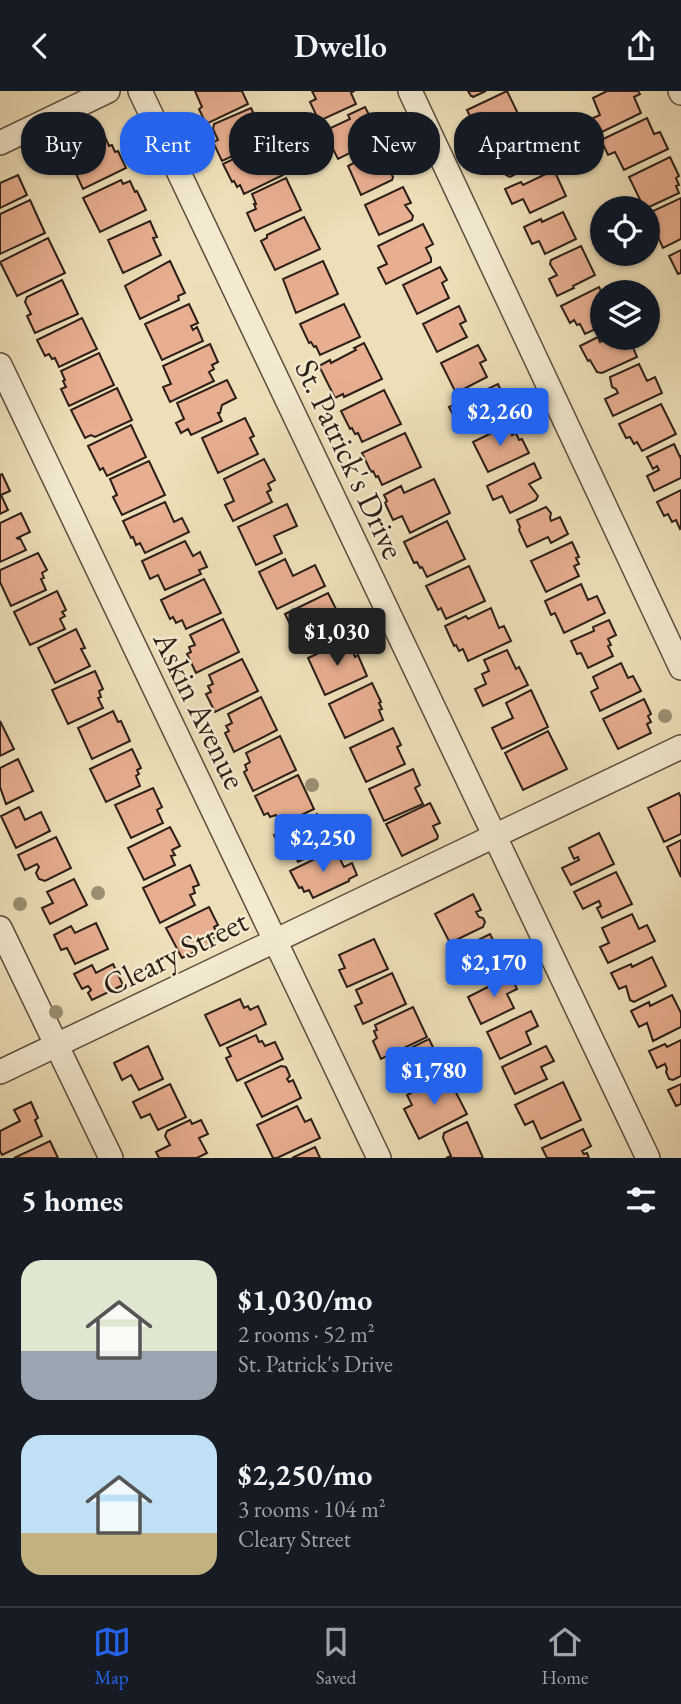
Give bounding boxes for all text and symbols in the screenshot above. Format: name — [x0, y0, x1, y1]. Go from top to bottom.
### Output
text: Dwello — [294, 25, 387, 67]
icon: back — [21, 27, 59, 65]
icon: share — [622, 27, 660, 65]
chip: Buy — [21, 112, 106, 175]
chip: Rent — [120, 112, 215, 175]
chip: Filters — [229, 112, 334, 175]
chip: New — [348, 112, 440, 175]
chip: Apartment — [454, 112, 604, 175]
map controls — [590, 196, 660, 350]
button: locate — [590, 196, 660, 266]
button: layers — [590, 280, 660, 350]
street label: St. Patrick's Drive — [285, 352, 415, 566]
pin: $2,260 — [443, 389, 557, 448]
text: $2,260 — [468, 396, 532, 426]
pin: $1,030 — [280, 609, 394, 668]
text: $1,030 — [305, 616, 369, 646]
street label: Askin Avenue — [143, 623, 256, 796]
pin: $2,250 — [266, 815, 380, 874]
text: $2,250 — [291, 822, 355, 852]
street label: Cleary Street — [95, 900, 255, 1006]
pin: $2,170 — [437, 939, 551, 999]
text: $2,170 — [462, 947, 526, 977]
pin: $1,780 — [377, 1047, 491, 1107]
text: $1,780 — [402, 1055, 466, 1085]
text: 5 homes — [21, 1181, 123, 1220]
icon: filters — [622, 1181, 660, 1219]
text: $1,030/mo — [238, 1280, 372, 1319]
icon: home — [77, 1288, 161, 1372]
text: 2 rooms · 52 m² — [238, 1319, 375, 1349]
text: St. Patrick's Drive — [238, 1349, 393, 1379]
text: $2,250/mo — [238, 1455, 372, 1494]
icon: home — [77, 1463, 161, 1547]
text: 3 rooms · 104 m² — [238, 1494, 386, 1524]
text: Cleary Street — [238, 1524, 351, 1554]
tab: Map — [93, 1623, 131, 1690]
tab: Saved — [316, 1623, 356, 1690]
tab: Home — [541, 1623, 588, 1690]

